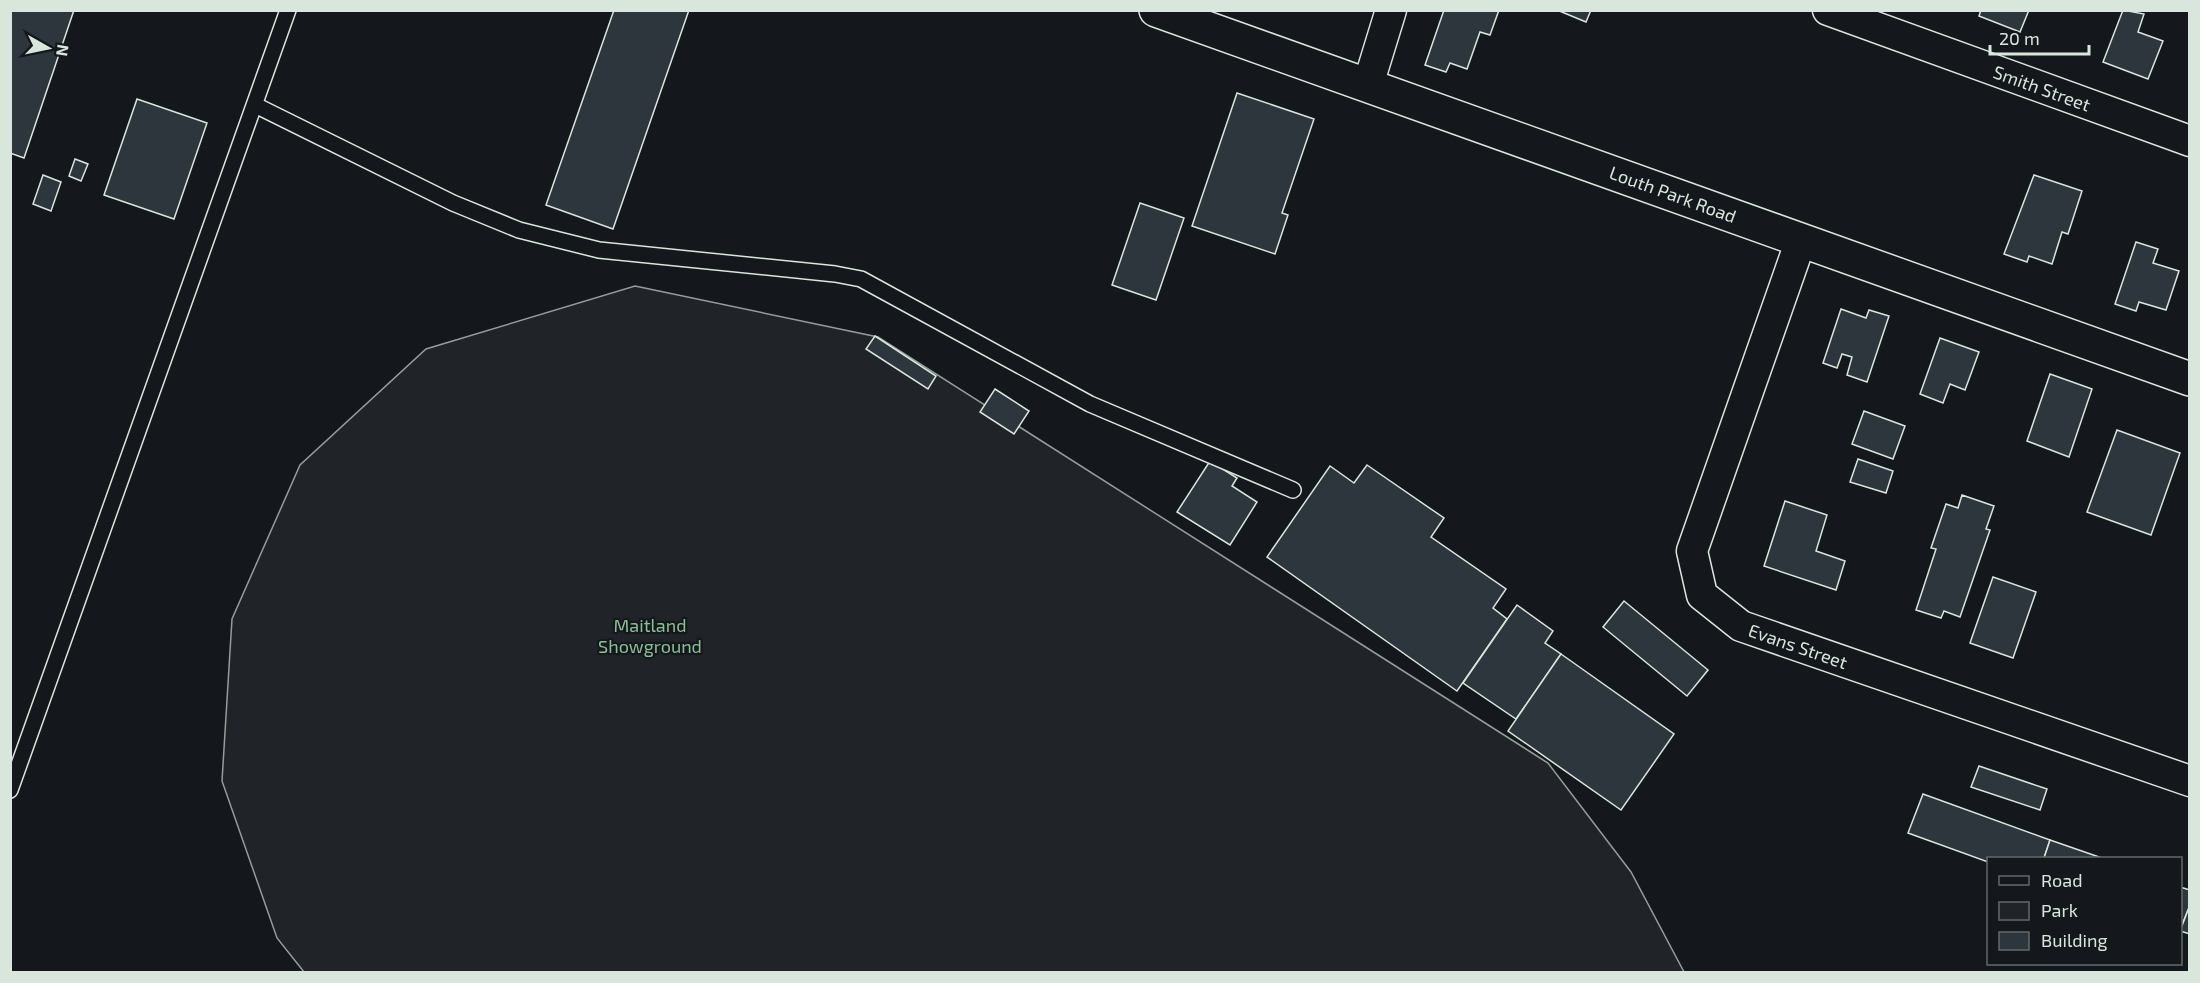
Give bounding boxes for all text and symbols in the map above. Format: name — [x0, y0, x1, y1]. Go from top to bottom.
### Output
north arrow — [18, 18, 78, 78]
scale bar — [1990, 18, 2089, 56]
text: 20 m — [1999, 27, 2040, 49]
text: N — [53, 43, 74, 58]
street label: Smith Street — [1990, 60, 2094, 116]
street label: Louth Park Road — [1607, 161, 1739, 227]
park label: Maitland Showground — [598, 614, 702, 657]
street label: Evans Street — [1746, 619, 1850, 673]
legend — [1987, 857, 2182, 965]
text: Road — [2041, 869, 2082, 891]
text: Park — [2041, 899, 2078, 921]
text: Building — [2041, 929, 2108, 951]

